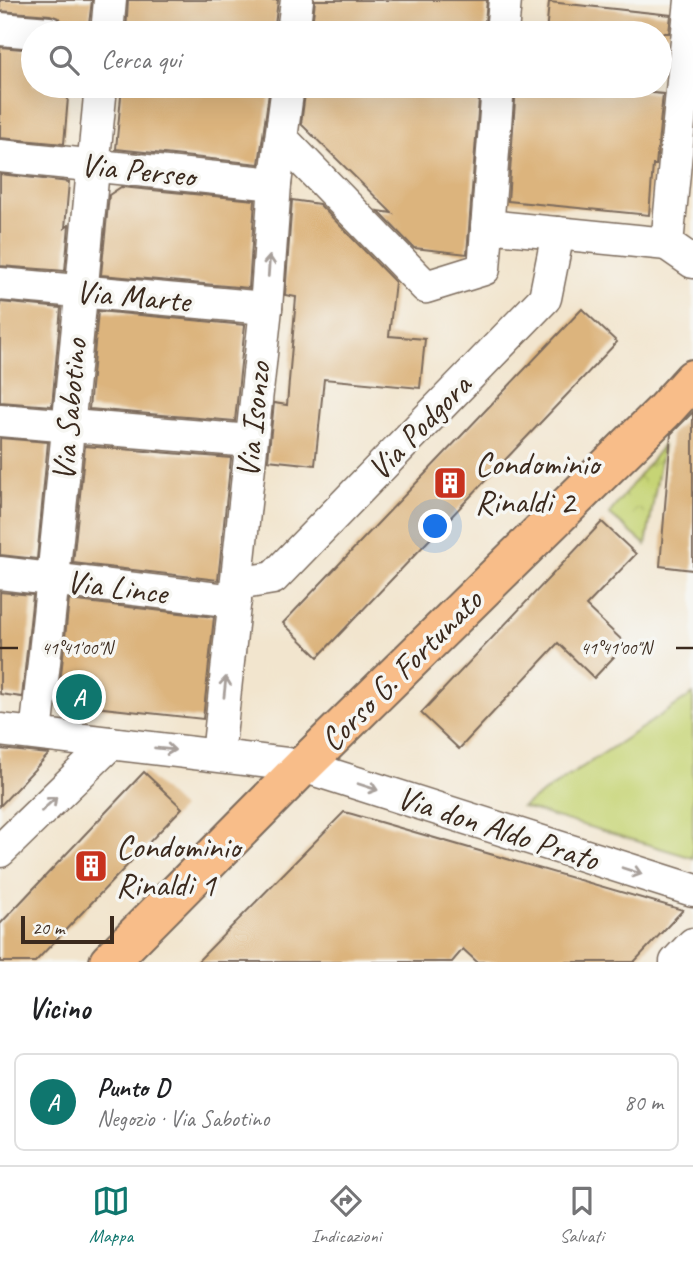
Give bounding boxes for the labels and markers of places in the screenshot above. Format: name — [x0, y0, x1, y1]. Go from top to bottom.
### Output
place label: Condominio Rinaldi 2 — [475, 443, 602, 523]
building icon: Condominio Rinaldi 2 — [431, 464, 469, 502]
pin: A — [56, 671, 102, 723]
place label: Condominio Rinaldi 1 — [116, 826, 243, 906]
building icon: Condominio Rinaldi 1 — [72, 847, 110, 885]

